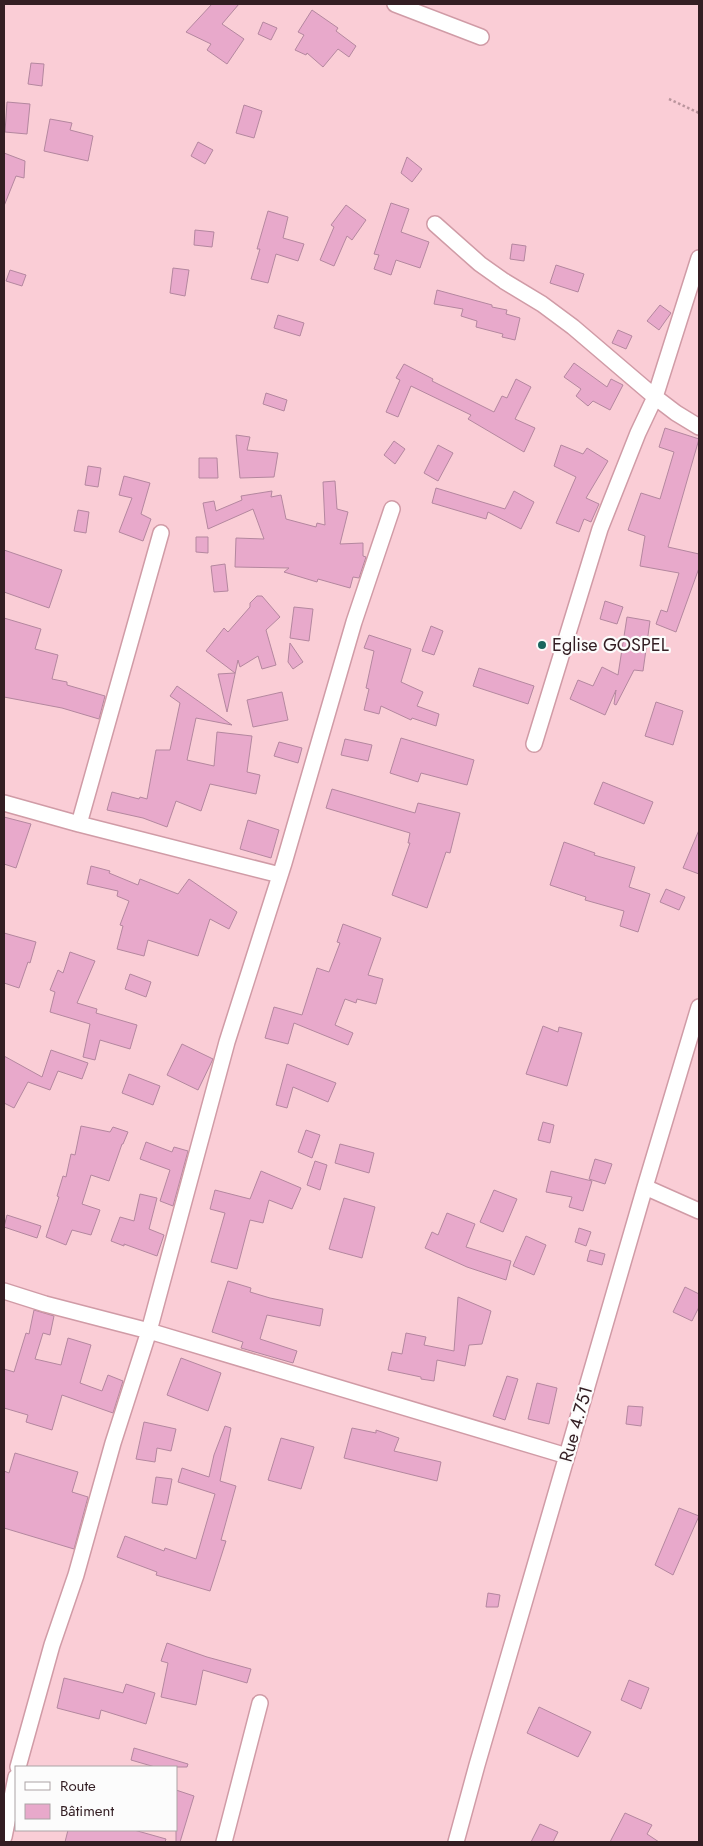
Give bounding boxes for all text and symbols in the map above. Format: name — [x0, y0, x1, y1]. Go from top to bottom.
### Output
place label: Eglise GOSPEL — [552, 632, 669, 658]
marker: Eglise GOSPEL — [536, 639, 548, 651]
street label: Rue 4.751 — [553, 1383, 599, 1465]
legend — [15, 1766, 178, 1831]
text: Route — [60, 1775, 96, 1797]
text: Bâtiment — [60, 1800, 114, 1822]

